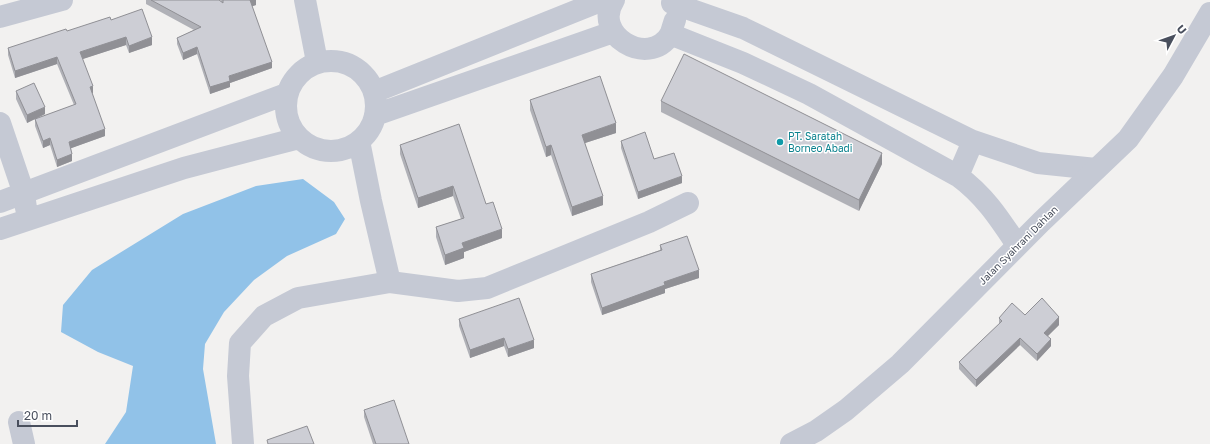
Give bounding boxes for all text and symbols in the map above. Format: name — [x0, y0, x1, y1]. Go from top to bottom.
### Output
north arrow — [1154, 16, 1194, 56]
text: U — [1174, 22, 1189, 36]
place label: PT. Saratah Borneo Abadi — [788, 130, 852, 154]
marker: PT. Saratah Borneo Abadi — [775, 137, 785, 147]
street label: Jalan Syahrani Dahlan — [976, 203, 1060, 287]
scale bar — [18, 402, 77, 428]
text: 20 m — [24, 408, 52, 423]

